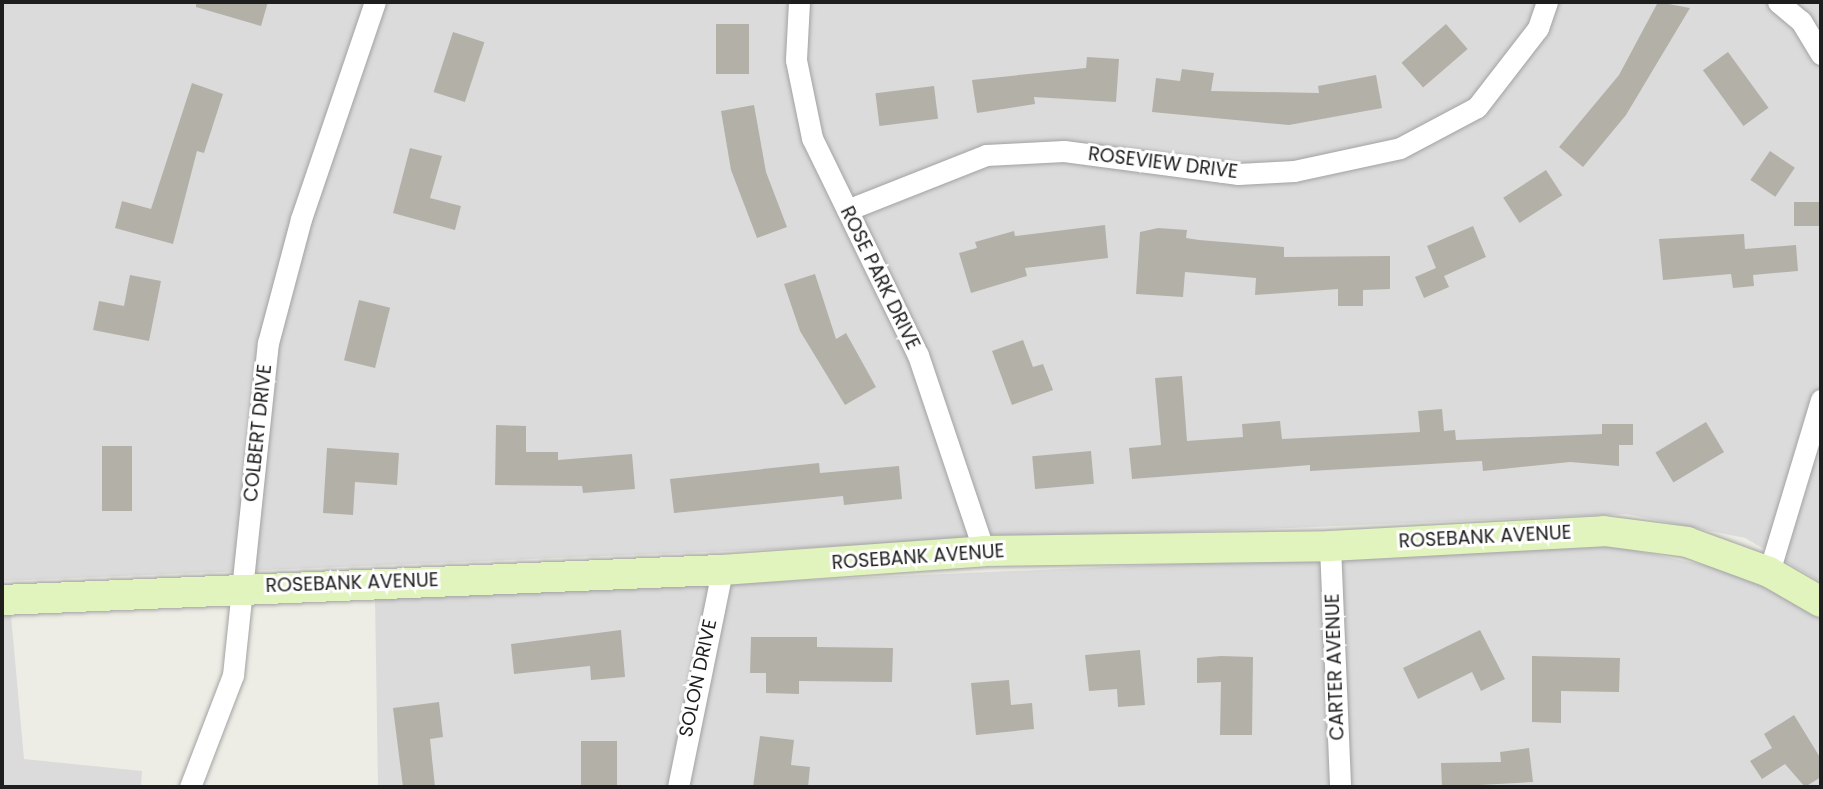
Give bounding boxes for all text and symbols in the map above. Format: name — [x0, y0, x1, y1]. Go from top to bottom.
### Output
street label: ROSEVIEW DRIVE — [1087, 143, 1239, 183]
street label: ROSE PARK DRIVE — [835, 203, 925, 353]
street label: COLBERT DRIVE — [239, 363, 277, 503]
street label: ROSEBANK AVENUE — [1398, 521, 1572, 553]
street label: ROSEBANK AVENUE — [831, 540, 1005, 574]
street label: ROSEBANK AVENUE — [265, 569, 439, 597]
street label: CARTER AVENUE — [1321, 593, 1349, 741]
street label: SOLON DRIVE — [674, 617, 722, 739]

